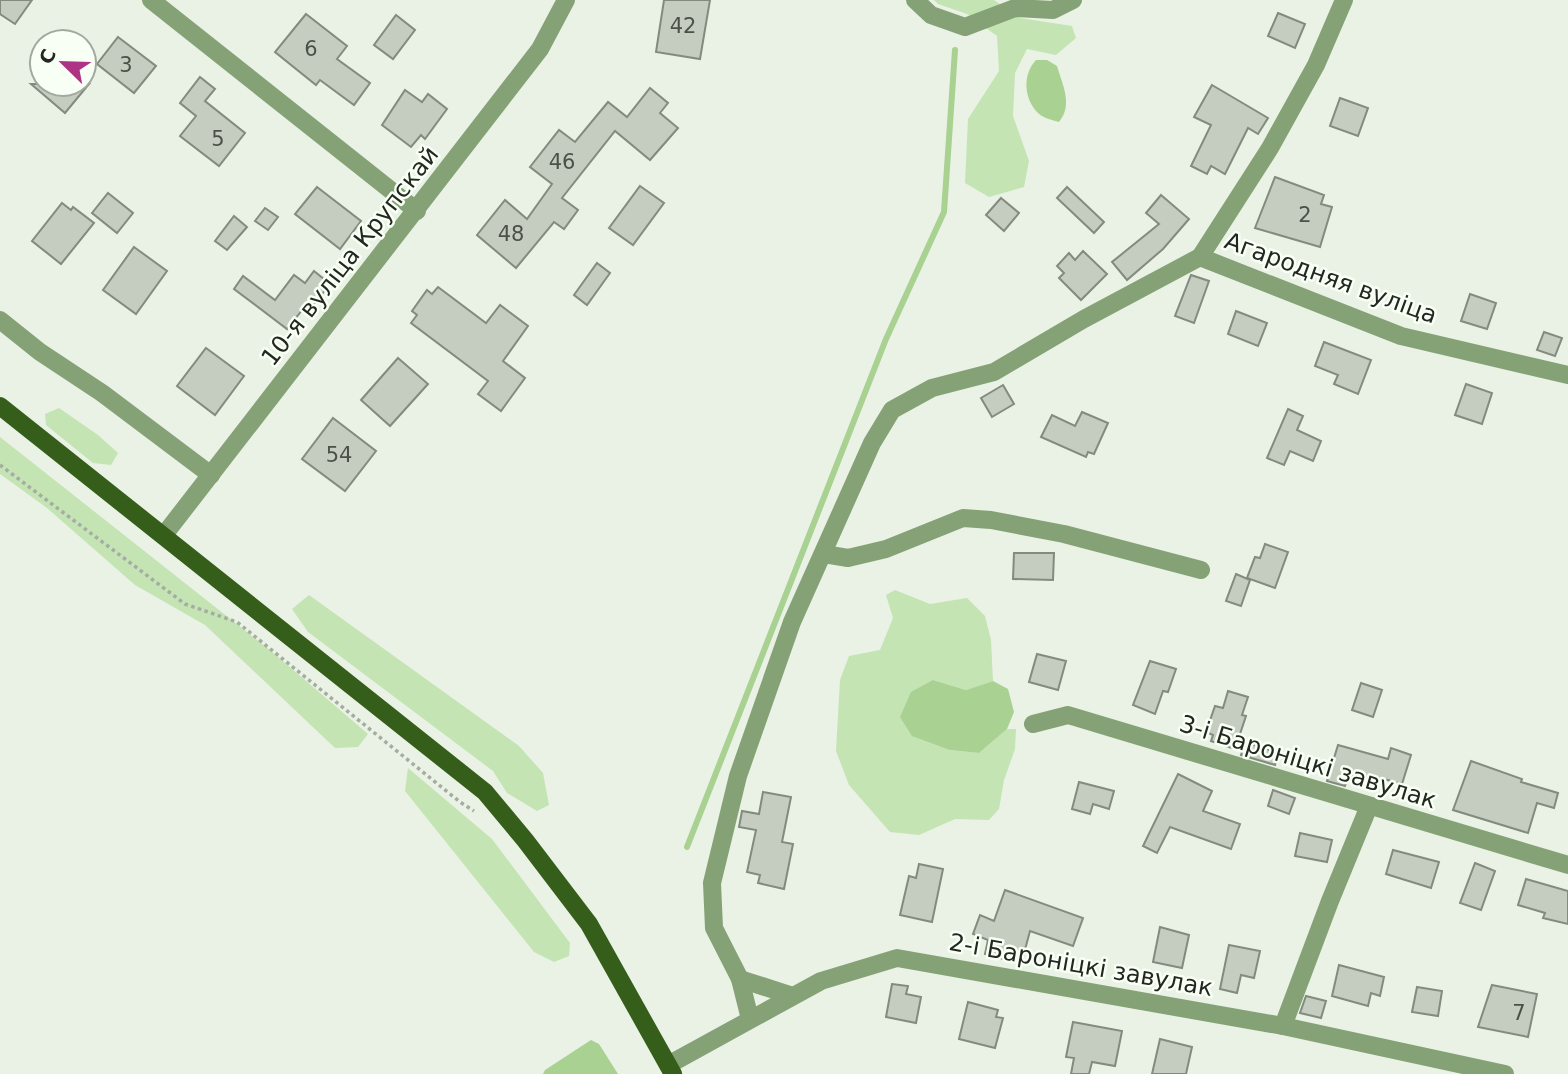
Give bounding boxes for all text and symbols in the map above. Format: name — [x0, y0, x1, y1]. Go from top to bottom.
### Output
house number: 42 — [670, 14, 696, 38]
north arrow — [28, 28, 98, 98]
house number: 6 — [304, 37, 318, 61]
text: С — [34, 46, 60, 67]
house number: 3 — [119, 53, 133, 77]
house number: 5 — [211, 127, 225, 151]
street label: 10-я вуліца Крупскай — [256, 141, 444, 371]
house number: 46 — [549, 150, 575, 174]
house number: 2 — [1298, 203, 1312, 227]
house number: 48 — [498, 222, 524, 246]
street label: Агародняя вуліца — [1221, 227, 1441, 329]
house number: 54 — [326, 443, 352, 467]
street label: 3-і Бароніцкі завулак — [1176, 710, 1440, 814]
street label: 2-і Бароніцкі завулак — [947, 928, 1215, 1002]
house number: 7 — [1512, 1001, 1526, 1025]

